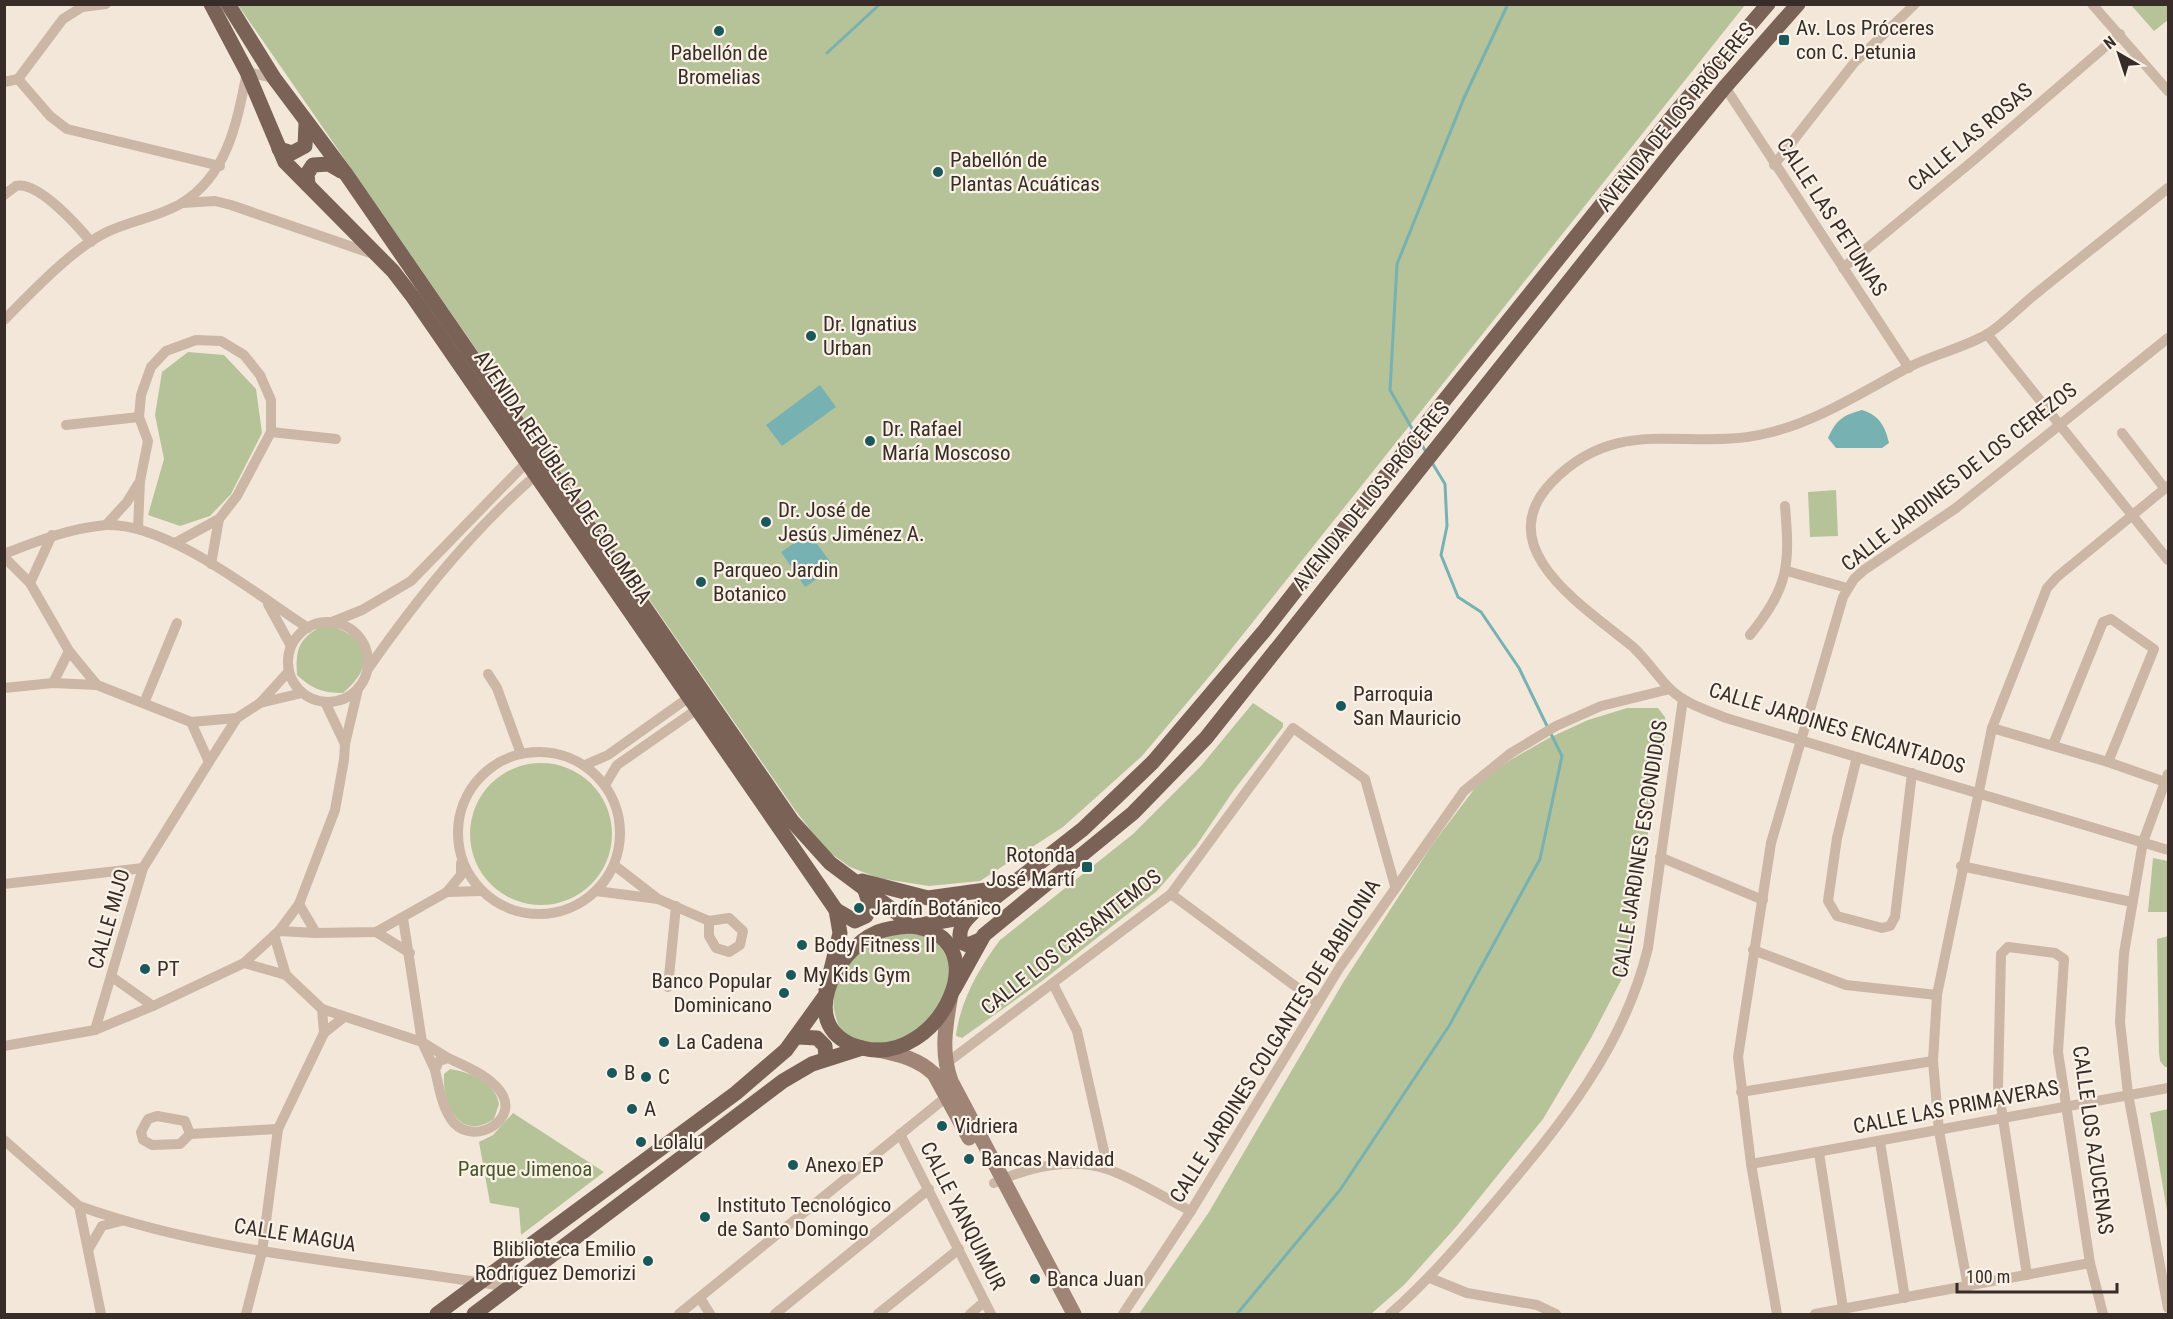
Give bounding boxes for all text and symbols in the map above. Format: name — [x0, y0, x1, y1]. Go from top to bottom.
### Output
place label: Av. Los Próceres con C. Petunia — [1796, 16, 1934, 64]
street label: AVENIDA DE LOS PRÓCERES — [1593, 18, 1760, 216]
marker: Pabellón de Bromelias — [712, 24, 726, 38]
north arrow — [2089, 24, 2149, 84]
text: N — [2100, 32, 2120, 53]
marker: Av. Los Próceres con C. Petunia — [1777, 33, 1791, 47]
place label: Pabellón de Bromelias — [670, 41, 768, 89]
street label: CALLE LAS ROSAS — [1903, 78, 2037, 196]
street label: CALLE LAS PETUNIAS — [1772, 133, 1892, 301]
place label: Pabellón de Plantas Acuáticas — [950, 148, 1100, 196]
marker: Pabellón de Plantas Acuáticas — [931, 165, 945, 179]
place label: Dr. Ignatius Urban — [823, 312, 917, 360]
marker: Dr. Ignatius Urban — [804, 329, 818, 343]
street label: AVENIDA REPÚBLICA DE COLOMBIA — [469, 346, 657, 608]
street label: CALLE JARDINES DE LOS CEREZOS — [1837, 378, 2081, 576]
street label: AVENIDA DE LOS PRÓCERES — [1288, 397, 1455, 595]
place label: Dr. Rafael María Moscoso — [882, 417, 1010, 465]
marker: Dr. Rafael María Moscoso — [863, 434, 877, 448]
place label: Dr. José de Jesús Jiménez A. — [778, 498, 924, 546]
marker: Dr. José de Jesús Jiménez A. — [759, 515, 773, 529]
place label: Parqueo Jardin Botanico — [713, 558, 838, 606]
marker: Parqueo Jardin Botanico — [694, 575, 708, 589]
street label: CALLE JARDINES ENCANTADOS — [1706, 678, 1968, 778]
place label: Parroquia San Mauricio — [1353, 682, 1461, 730]
marker: Parroquia San Mauricio — [1334, 699, 1348, 713]
street label: CALLE JARDINES ESCONDIDOS — [1608, 718, 1672, 979]
place label: Rotonda José Martí — [986, 843, 1076, 891]
marker: Rotonda José Martí — [1080, 860, 1094, 874]
street label: CALLE LOS CRISANTEMOS — [976, 864, 1166, 1020]
street label: CALLE MIJO — [83, 866, 135, 972]
street label: CALLE JARDINES COLGANTES DE BABILONIA — [1165, 875, 1385, 1207]
place label: Jardín Botánico — [871, 896, 1001, 920]
marker: Jardín Botánico — [852, 901, 866, 915]
place label: Body Fitness II — [814, 933, 936, 957]
marker: Body Fitness II — [795, 938, 809, 952]
place label: PT — [157, 957, 180, 981]
marker: PT — [138, 962, 152, 976]
place label: My Kids Gym — [803, 963, 910, 987]
marker: My Kids Gym — [784, 968, 798, 982]
place label: Banco Popular Dominicano — [651, 969, 772, 1017]
marker: Banco Popular Dominicano — [777, 986, 791, 1000]
place label: La Cadena — [676, 1030, 763, 1054]
marker: La Cadena — [657, 1035, 671, 1049]
street label: CALLE LOS AZUCENAS — [2068, 1044, 2118, 1236]
place label: B — [624, 1061, 635, 1085]
place label: C — [658, 1065, 670, 1089]
marker: B — [605, 1066, 619, 1080]
marker: C — [639, 1070, 653, 1084]
street label: CALLE LAS PRIMAVERAS — [1851, 1075, 2061, 1139]
place label: A — [644, 1097, 656, 1121]
marker: A — [625, 1102, 639, 1116]
place label: Vidriera — [954, 1114, 1018, 1138]
marker: Vidriera — [935, 1119, 949, 1133]
place label: Lolalu — [653, 1130, 703, 1154]
marker: Lolalu — [634, 1135, 648, 1149]
street label: CALLE YANQUIMUR — [915, 1138, 1011, 1294]
place label: Bancas Navidad — [981, 1147, 1114, 1171]
marker: Bancas Navidad — [962, 1152, 976, 1166]
place label: Anexo EP — [805, 1153, 884, 1177]
park label: Parque Jimenoa — [458, 1157, 592, 1181]
marker: Anexo EP — [786, 1158, 800, 1172]
place label: Instituto Tecnológico de Santo Domingo — [717, 1193, 891, 1241]
marker: Instituto Tecnológico de Santo Domingo — [698, 1210, 712, 1224]
street label: CALLE MAGUA — [232, 1213, 358, 1257]
place label: Bliblioteca Emilio Rodríguez Demorizi — [475, 1237, 636, 1285]
marker: Bliblioteca Emilio Rodríguez Demorizi — [641, 1254, 655, 1268]
scale bar — [1957, 1256, 2118, 1294]
text: 100 m — [1966, 1266, 2010, 1287]
place label: Banca Juan — [1047, 1267, 1144, 1291]
marker: Banca Juan — [1028, 1272, 1042, 1286]

